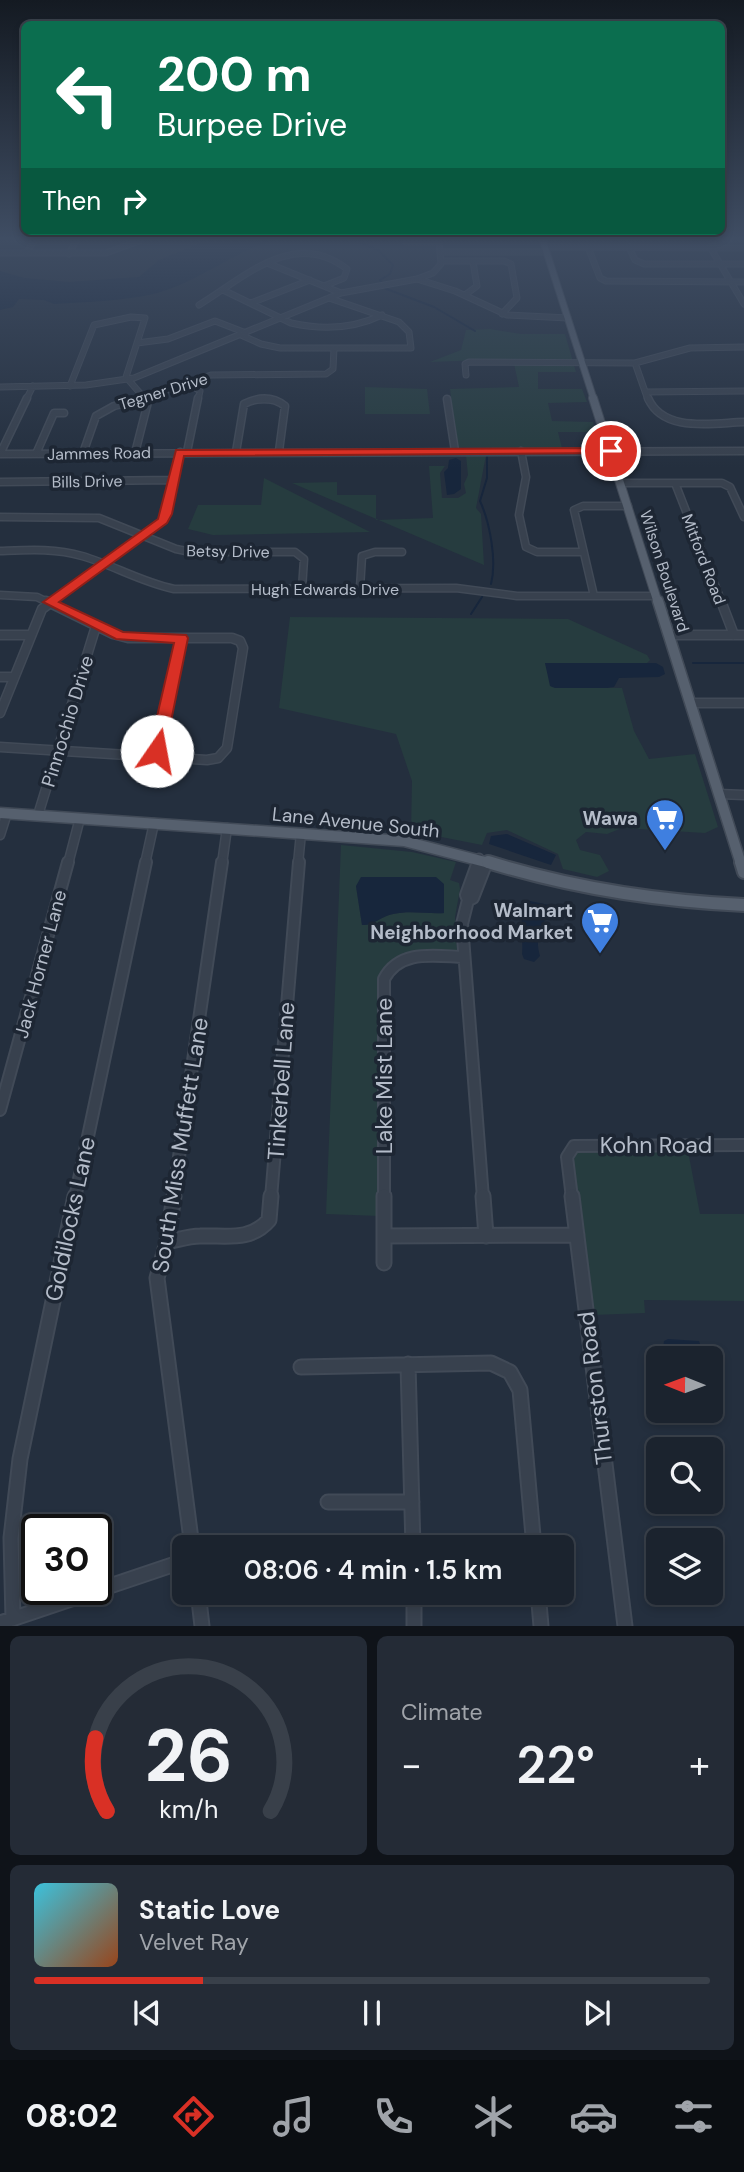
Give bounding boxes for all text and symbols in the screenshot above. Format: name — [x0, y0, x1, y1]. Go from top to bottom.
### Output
text: 200 m — [157, 42, 312, 106]
icon: left — [42, 49, 133, 140]
text: Burpee Drive — [157, 104, 347, 146]
icon: right — [115, 182, 153, 220]
text: Then — [42, 184, 101, 218]
street label: Tegner Drive — [116, 368, 210, 415]
pin — [581, 421, 641, 481]
icon: arrive — [592, 432, 630, 470]
street label: Jammes Road — [47, 442, 151, 465]
street label: Bills Drive — [51, 470, 123, 493]
street label: Wilson Boulevard — [635, 508, 694, 635]
street label: Mitford Road — [677, 511, 730, 607]
street label: Betsy Drive — [186, 540, 270, 563]
street label: Hugh Edwards Drive — [251, 579, 399, 600]
street label: Pinnochio Drive — [36, 652, 99, 790]
position arrow — [120, 714, 194, 788]
supermarket icon: Wawa — [644, 797, 686, 852]
street label: Lane Avenue South — [271, 801, 441, 844]
place label: Wawa — [583, 806, 638, 831]
street label: Jack Horner Lane — [9, 887, 72, 1041]
place label: Walmart Neighborhood Market — [370, 898, 573, 945]
supermarket icon: Walmart Neighborhood Market — [579, 900, 621, 955]
street label: Lake Mist Lane — [369, 998, 399, 1154]
street label: Tinkerbell Lane — [261, 1001, 301, 1161]
street label: South Miss Muffett Lane — [145, 1015, 215, 1275]
street label: Kohn Road — [600, 1130, 712, 1160]
street label: Goldilocks Lane — [38, 1134, 102, 1304]
street label: Thurston Road — [571, 1310, 619, 1466]
north arrow — [646, 1346, 723, 1423]
map controls — [646, 1346, 723, 1605]
button: search — [646, 1437, 723, 1514]
speed limit sign: 30 — [21, 1514, 112, 1605]
button: layers — [646, 1528, 723, 1605]
text: 08:06 · 4 min · 1.5 km — [244, 1553, 502, 1587]
text: Climate — [401, 1697, 483, 1727]
text: 26 — [144, 1710, 233, 1805]
text: 22° — [516, 1731, 595, 1799]
text: − — [401, 1740, 422, 1790]
text: + — [689, 1740, 710, 1790]
text: km/h — [159, 1793, 218, 1826]
text: Static Love — [139, 1893, 280, 1927]
text: Velvet Ray — [139, 1927, 249, 1957]
icon: previous — [128, 1994, 166, 2032]
icon: pause — [353, 1994, 391, 2032]
icon: next — [578, 1994, 616, 2032]
icon: directions — [169, 2092, 218, 2141]
icon: music — [269, 2092, 318, 2141]
icon: phone — [369, 2092, 418, 2141]
icon: climate — [469, 2092, 518, 2141]
icon: car — [569, 2092, 618, 2141]
icon: filters — [669, 2092, 718, 2141]
text: 08:02 — [26, 2095, 117, 2137]

